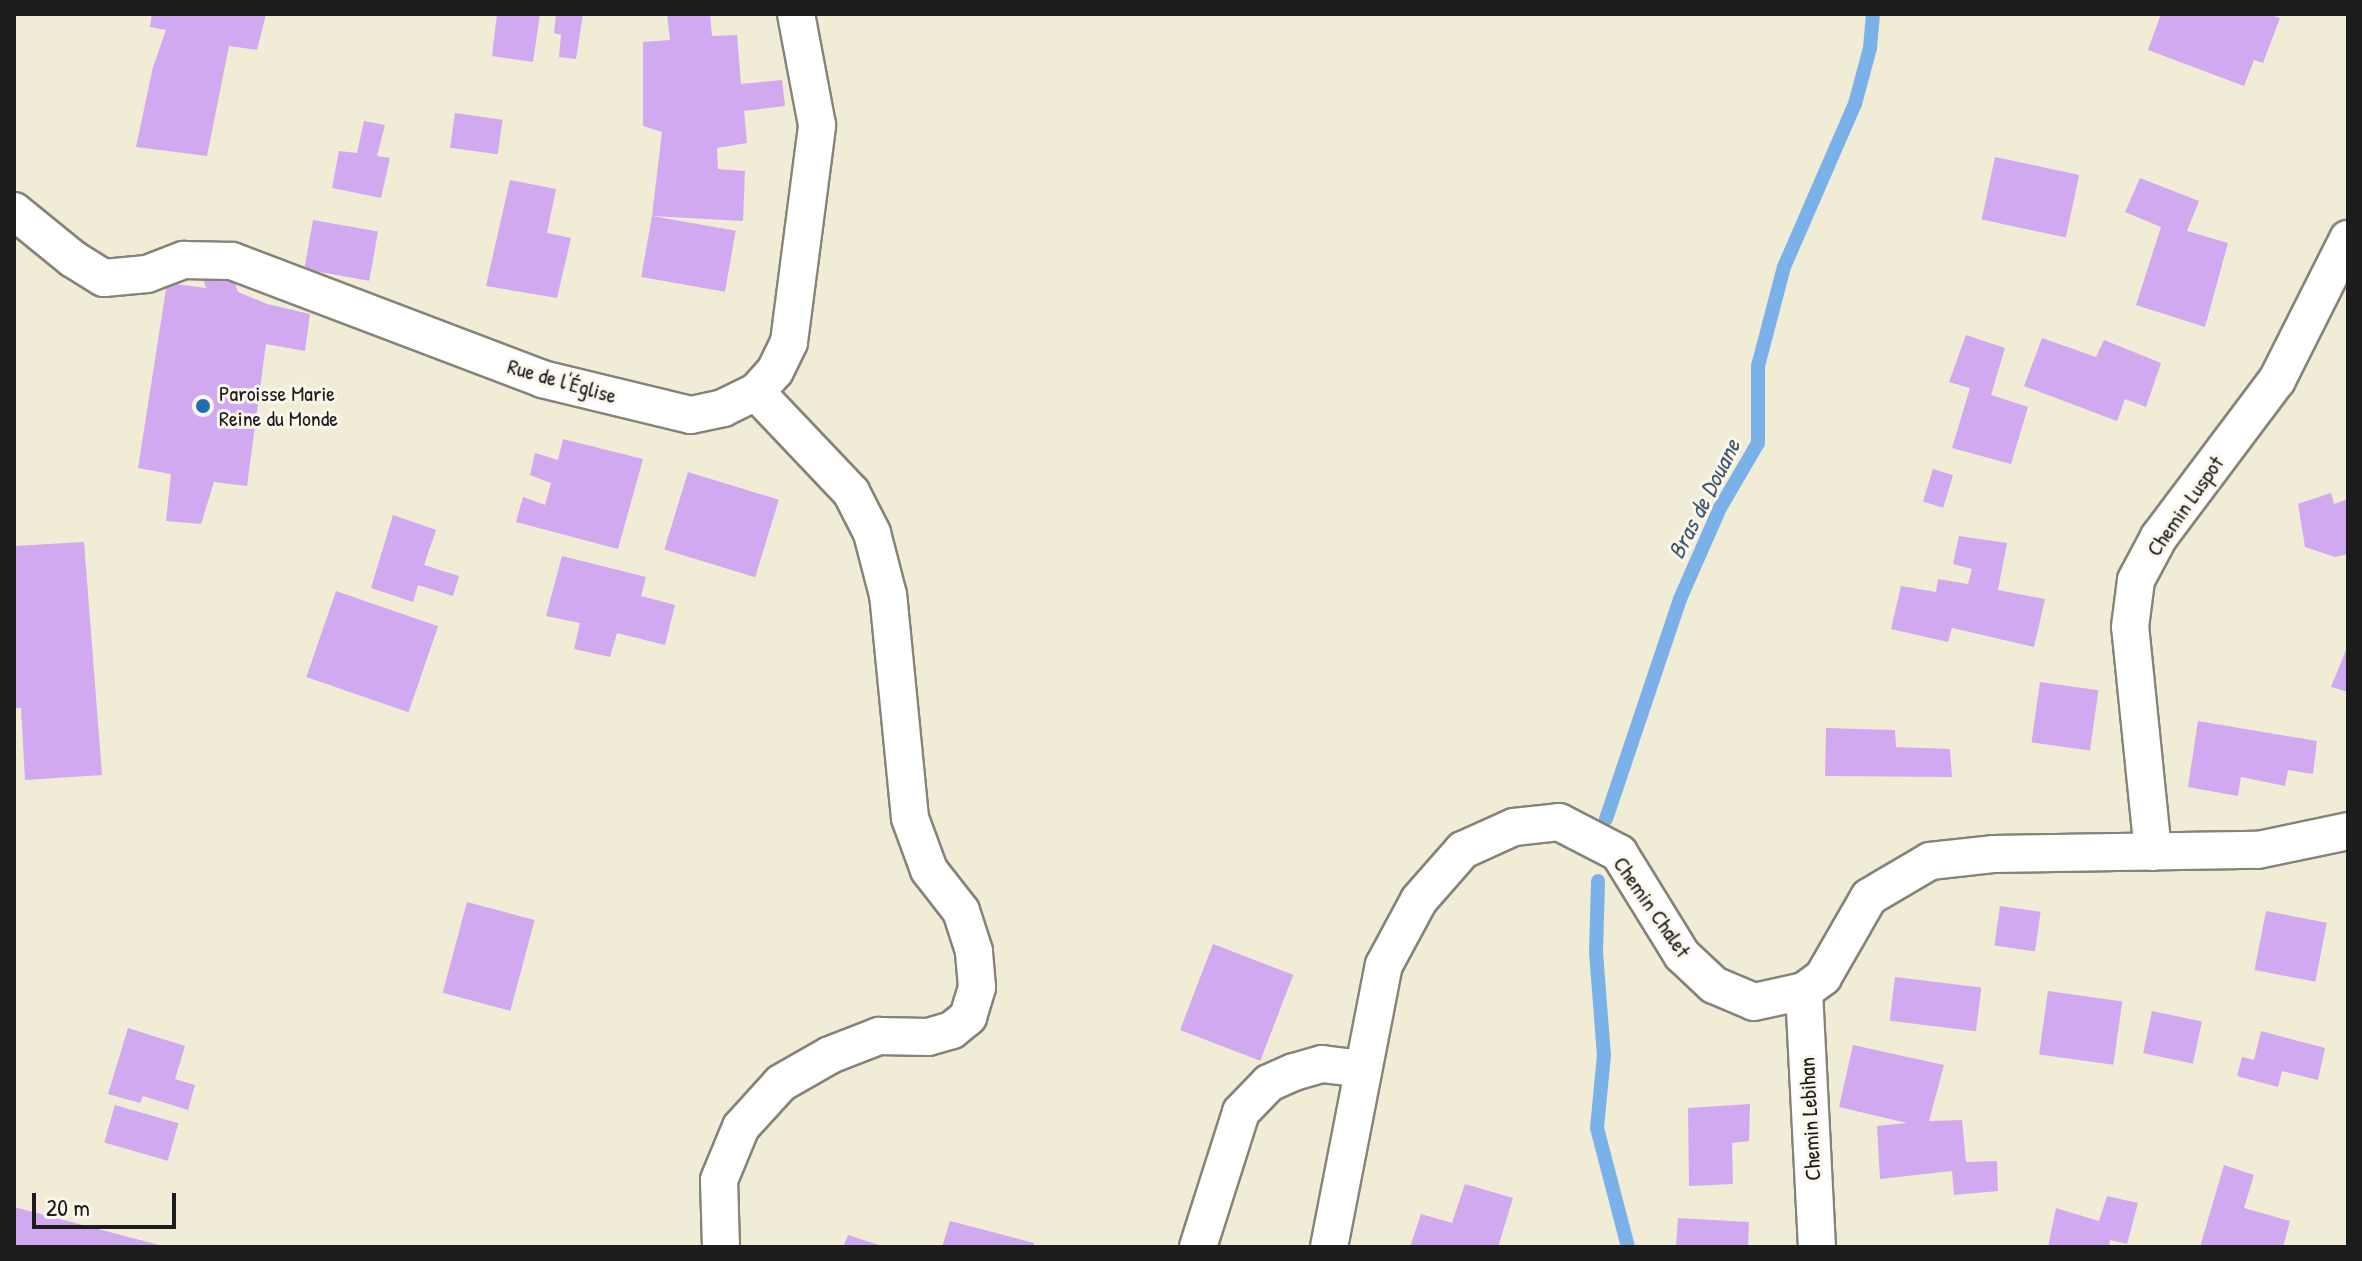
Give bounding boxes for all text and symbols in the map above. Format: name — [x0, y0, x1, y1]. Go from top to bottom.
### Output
street label: Rue de l'Église — [505, 353, 619, 409]
place label: Paroisse Marie Reine du Monde — [219, 380, 338, 432]
marker: Paroisse Marie Reine du Monde — [194, 397, 212, 415]
water label: Bras de Douane — [1662, 434, 1746, 564]
street label: Chemin Luspot — [2141, 451, 2229, 561]
street label: Chemin Chalet — [1608, 851, 1696, 963]
street label: Chemin Lebihan — [1794, 1057, 1826, 1181]
scale bar — [36, 1177, 180, 1227]
text: 20 m — [46, 1191, 90, 1223]

